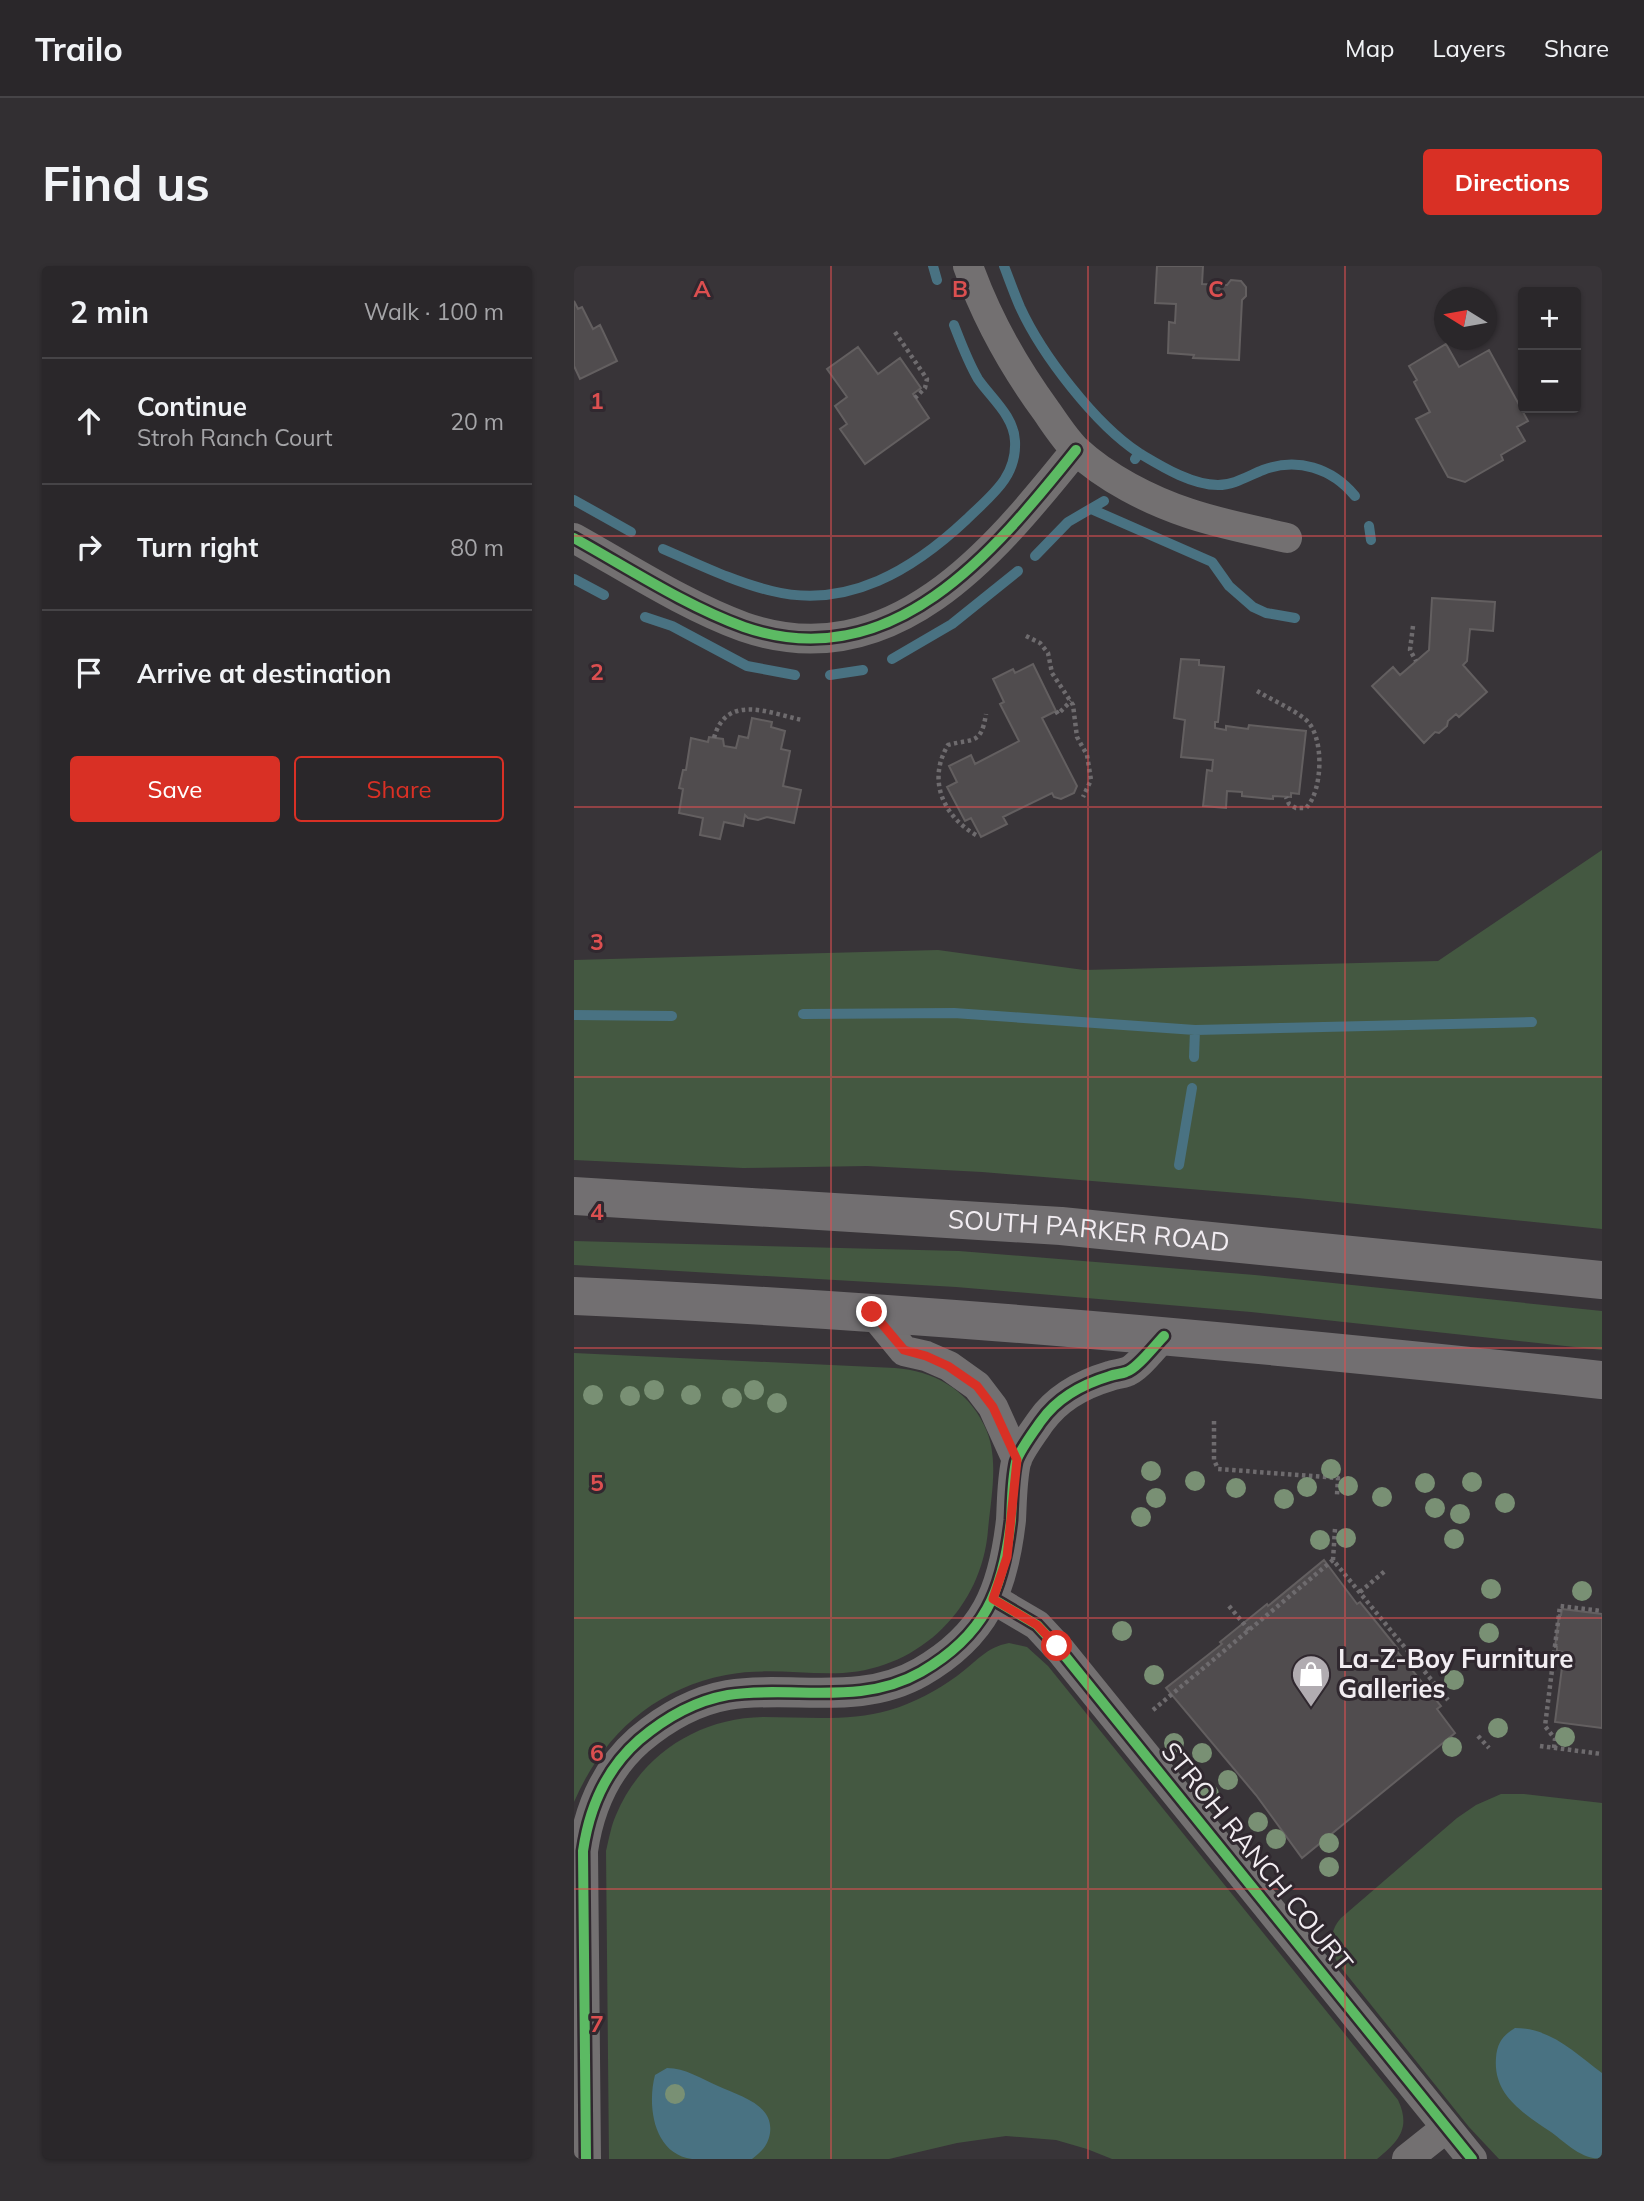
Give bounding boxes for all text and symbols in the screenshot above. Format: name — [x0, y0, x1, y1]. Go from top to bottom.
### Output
text: Trailo — [35, 28, 123, 69]
text: Map — [1345, 33, 1394, 63]
text: Layers — [1432, 33, 1506, 63]
text: Share — [1544, 33, 1609, 63]
button: Directions — [1423, 149, 1602, 215]
text: Find us — [42, 152, 210, 213]
text: A — [693, 274, 711, 303]
text: B — [952, 274, 968, 303]
text: C — [1208, 274, 1224, 303]
north arrow — [1434, 287, 1497, 350]
map controls — [1518, 287, 1581, 413]
button: + — [1518, 287, 1581, 350]
text: 2 min — [70, 293, 149, 331]
text: Walk · 100 m — [364, 297, 504, 326]
button: − — [1518, 350, 1581, 413]
text: 1 — [590, 386, 604, 415]
text: Continue — [137, 390, 247, 423]
icon: ahead — [70, 402, 108, 440]
text: 20 m — [450, 407, 504, 436]
text: Stroh Ranch Court — [137, 423, 333, 452]
icon: right — [70, 528, 108, 566]
text: Turn right — [137, 531, 258, 564]
text: 80 m — [450, 533, 504, 562]
icon: arrive — [70, 654, 108, 692]
text: Arrive at destination — [137, 657, 392, 690]
text: 2 — [590, 657, 604, 686]
button: Save — [70, 756, 280, 822]
button: Share — [294, 756, 504, 822]
text: 3 — [590, 927, 604, 956]
text: 4 — [590, 1197, 604, 1226]
street label: SOUTH PARKER ROAD — [947, 1202, 1231, 1259]
route end — [856, 1296, 887, 1327]
text: 5 — [590, 1468, 604, 1497]
route start — [1041, 1630, 1072, 1661]
place label: La-Z-Boy Furniture Galleries — [1338, 1642, 1573, 1705]
shop icon: La-Z-Boy Furniture Galleries — [1290, 1653, 1332, 1708]
street label: STROH RANCH COURT — [1154, 1735, 1360, 1979]
text: 6 — [590, 1738, 604, 1767]
text: 7 — [590, 2009, 604, 2038]

